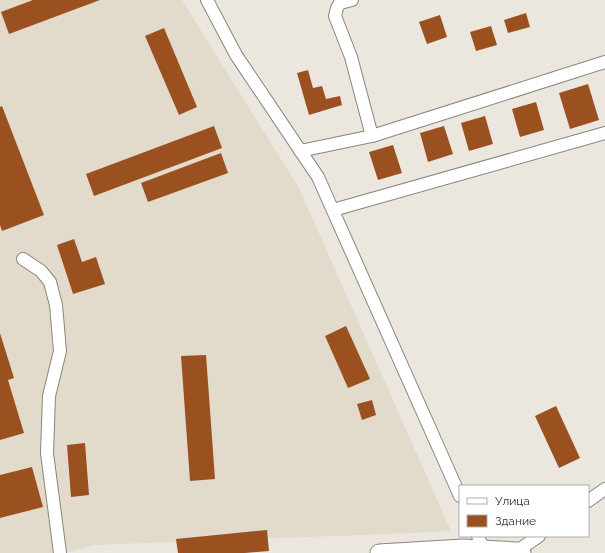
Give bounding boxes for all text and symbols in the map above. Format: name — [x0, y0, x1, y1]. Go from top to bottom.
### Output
legend — [459, 485, 589, 537]
text: Улица — [495, 494, 530, 508]
text: Здание — [495, 514, 536, 528]

